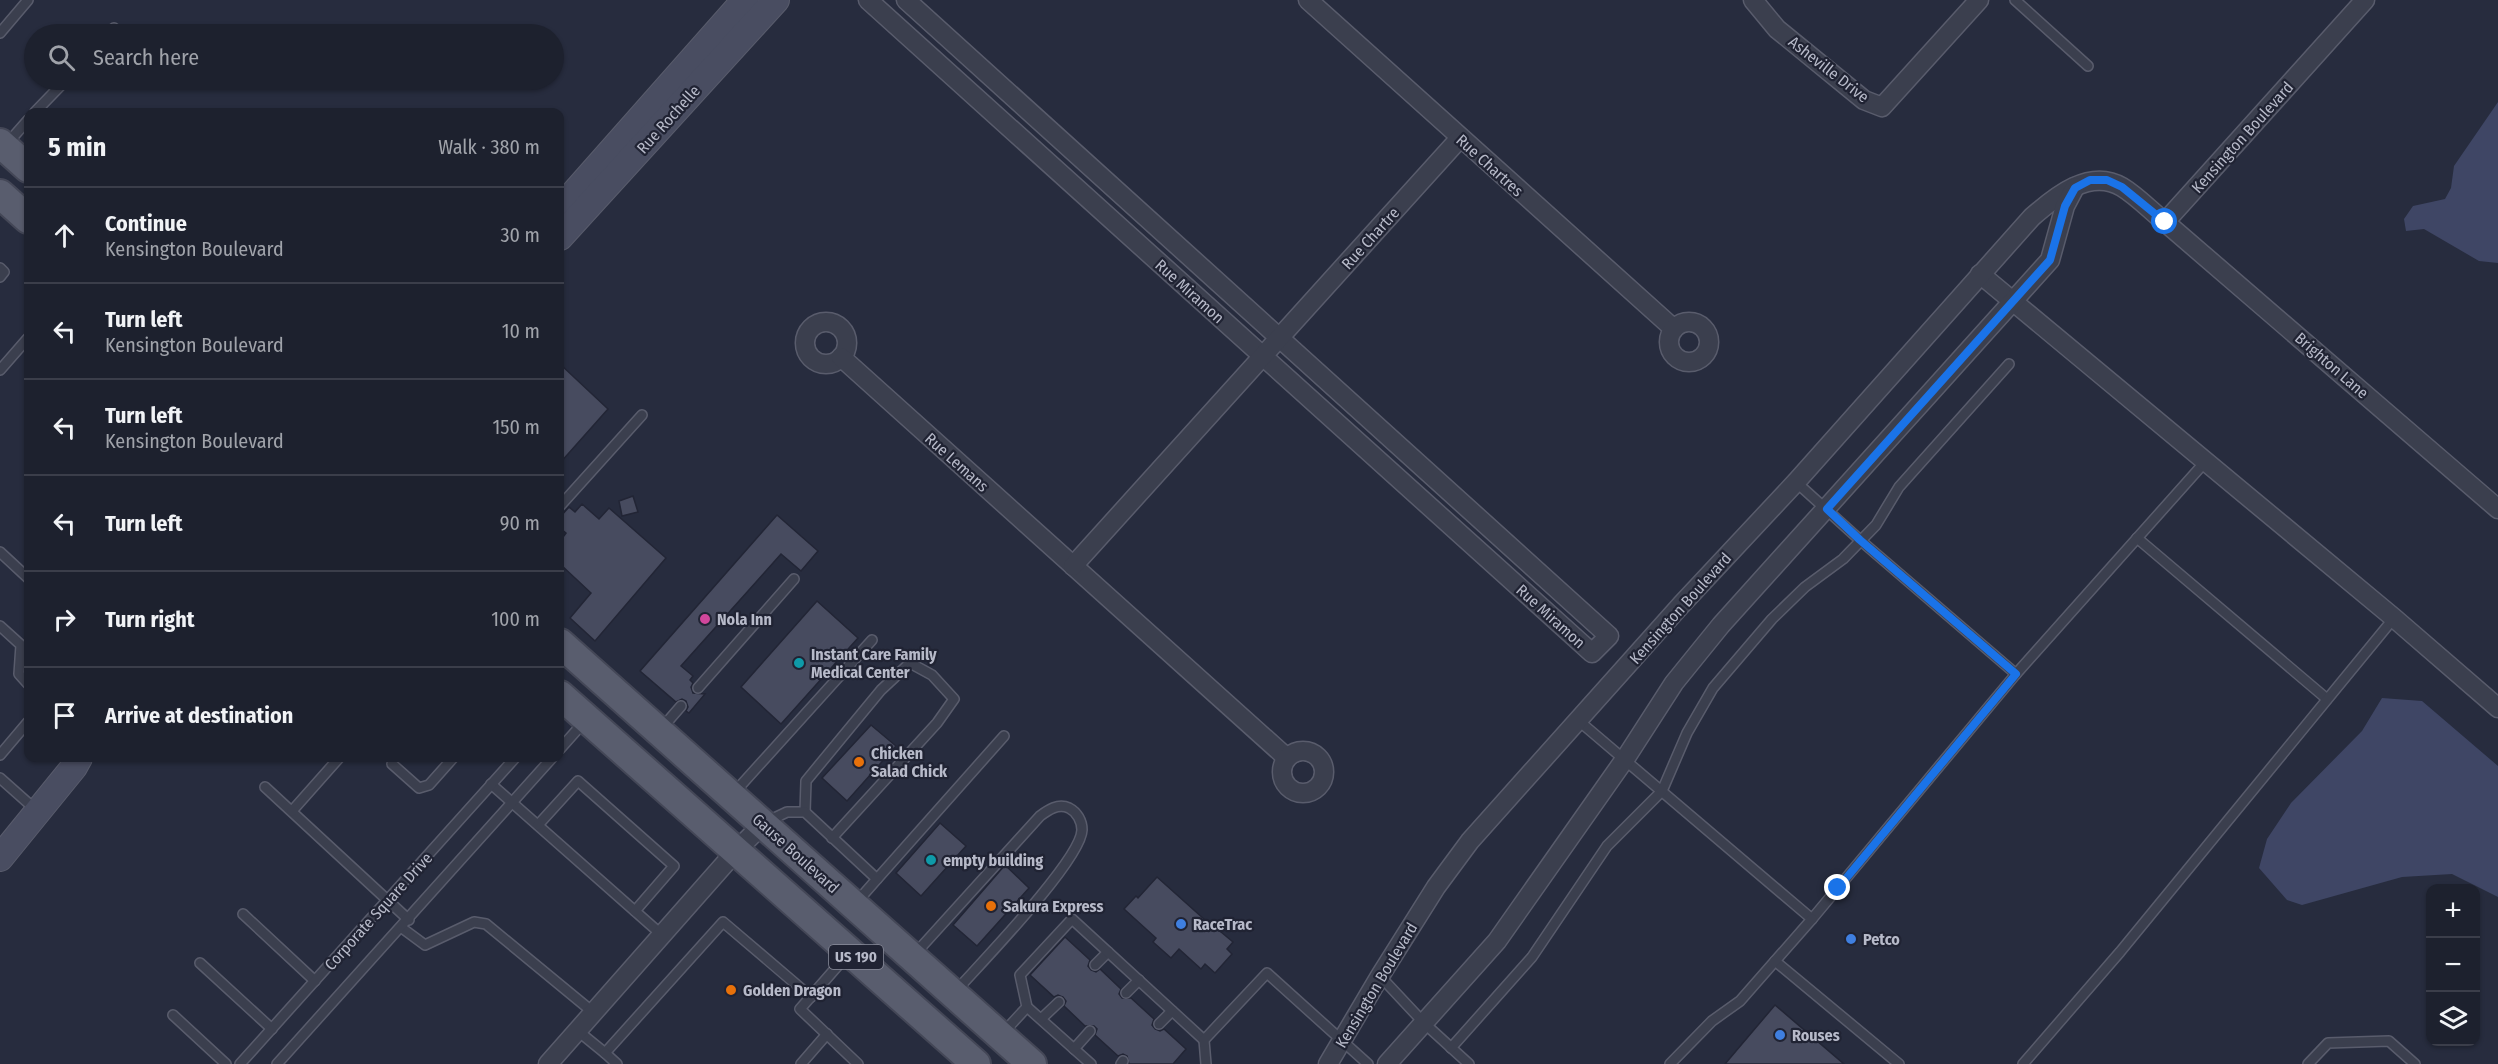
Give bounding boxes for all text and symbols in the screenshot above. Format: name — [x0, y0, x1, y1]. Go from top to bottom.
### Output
search box — [24, 24, 564, 90]
street label: Asheville Drive — [1785, 32, 1873, 107]
icon: search — [45, 41, 78, 74]
text: Search here — [93, 44, 199, 71]
street label: Kensington Boulevard — [2187, 78, 2297, 197]
street label: Rue Rochelle — [633, 81, 704, 157]
street label: Rue Chartres — [1452, 130, 1527, 201]
text: 5 min — [48, 132, 106, 163]
text: Walk · 380 m — [438, 135, 540, 159]
street label: Rue Chartre — [1338, 203, 1403, 273]
route start — [2151, 208, 2177, 234]
text: Continue — [105, 210, 187, 237]
icon: ahead — [48, 219, 81, 252]
text: 30 m — [500, 223, 540, 247]
text: Kensington Boulevard — [105, 237, 284, 261]
street label: Rue Miramon — [1151, 255, 1228, 327]
text: Turn left — [105, 306, 183, 333]
icon: left — [48, 315, 81, 348]
text: 10 m — [502, 319, 540, 343]
street label: Brighton Lane — [2291, 328, 2372, 402]
text: Kensington Boulevard — [105, 333, 284, 357]
text: Turn left — [105, 402, 183, 429]
icon: left — [48, 411, 81, 444]
text: 150 m — [493, 415, 540, 439]
text: Kensington Boulevard — [105, 429, 284, 453]
street label: Rue Lemans — [921, 429, 992, 496]
icon: left — [48, 507, 81, 540]
text: Turn left — [105, 510, 183, 537]
text: 90 m — [500, 511, 540, 535]
street label: Kensington Boulevard — [1625, 549, 1735, 668]
street label: Rue Miramon — [1512, 580, 1589, 652]
icon: right — [48, 603, 81, 636]
text: Turn right — [105, 606, 194, 633]
text: 100 m — [491, 607, 540, 631]
place label: Nola Inn — [717, 610, 772, 629]
marker: Nola Inn — [698, 612, 712, 626]
place label: Instant Care Family Medical Center — [811, 645, 937, 682]
marker: Instant Care Family Medical Center — [792, 656, 806, 670]
icon: arrive — [48, 699, 81, 732]
text: Arrive at destination — [105, 702, 293, 729]
place label: Chicken Salad Chick — [871, 744, 948, 781]
marker: Chicken Salad Chick — [852, 755, 866, 769]
street label: Gause Boulevard — [748, 810, 843, 897]
street label: Corporate Square Drive — [321, 849, 436, 974]
place label: empty building — [943, 851, 1043, 870]
marker: empty building — [924, 853, 938, 867]
route end — [1824, 874, 1850, 900]
map controls — [2426, 884, 2480, 1046]
button: + — [2426, 884, 2480, 938]
place label: Sakura Express — [1003, 897, 1103, 916]
marker: Sakura Express — [984, 899, 998, 913]
place label: RaceTrac — [1193, 915, 1252, 934]
marker: RaceTrac — [1174, 917, 1188, 931]
street label: Kensington Boulevard — [1331, 919, 1421, 1051]
place label: Petco — [1863, 930, 1900, 949]
marker: Petco — [1844, 932, 1858, 946]
button: − — [2426, 938, 2480, 992]
road number: US 190 — [829, 945, 883, 969]
place label: Golden Dragon — [743, 981, 841, 1000]
marker: Golden Dragon — [724, 983, 738, 997]
button: layers — [2426, 992, 2480, 1046]
place label: Rouses — [1792, 1026, 1840, 1045]
marker: Rouses — [1773, 1028, 1787, 1042]

